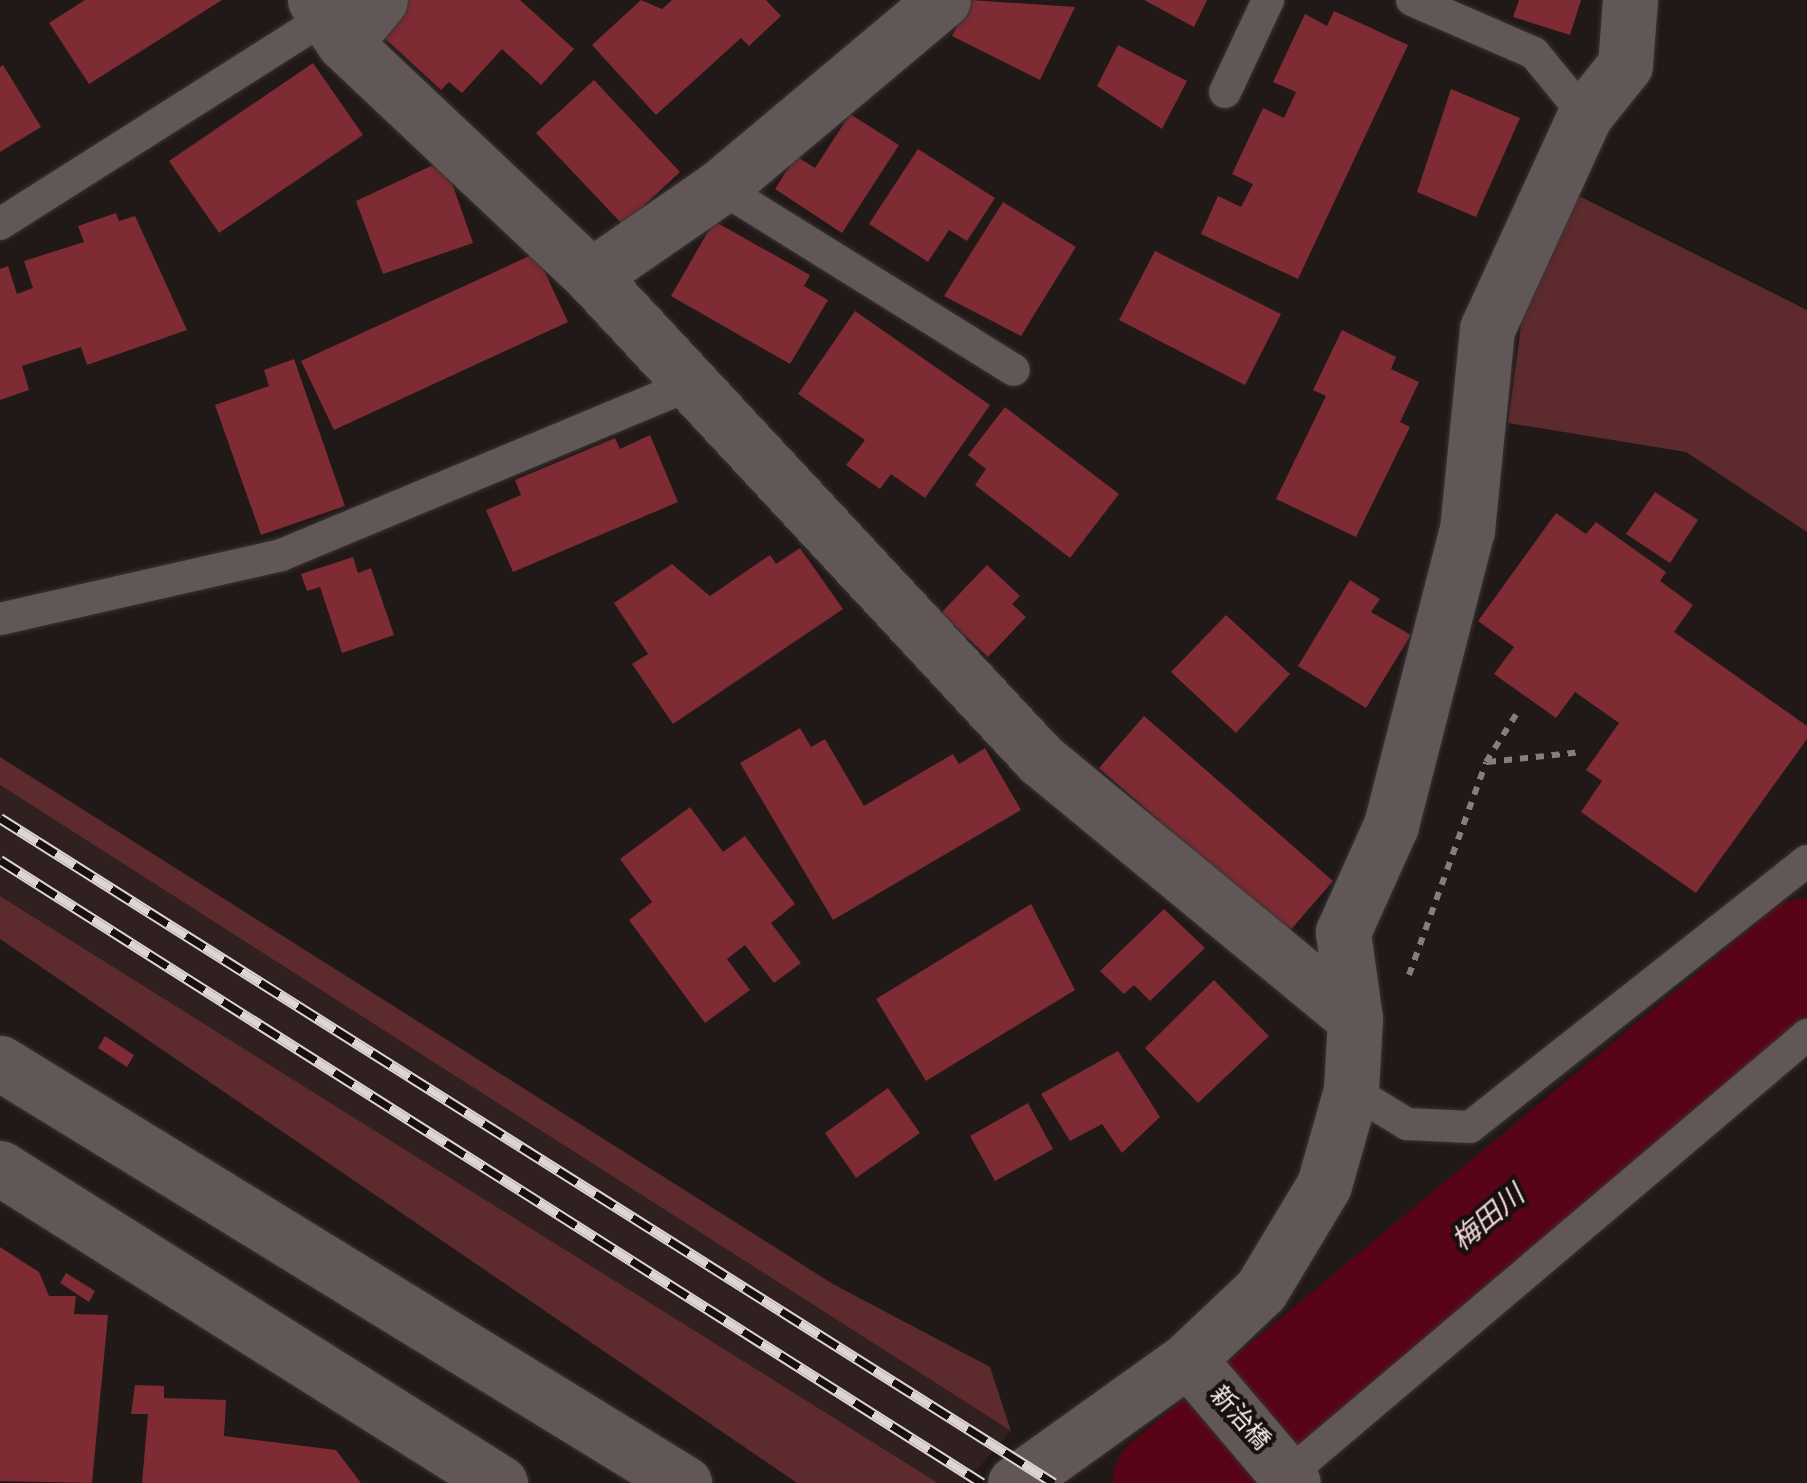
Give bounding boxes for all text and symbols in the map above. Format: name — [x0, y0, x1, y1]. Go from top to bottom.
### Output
water label: 梅田川 — [1445, 1178, 1531, 1258]
street label: 新治橋 — [1204, 1380, 1276, 1456]

